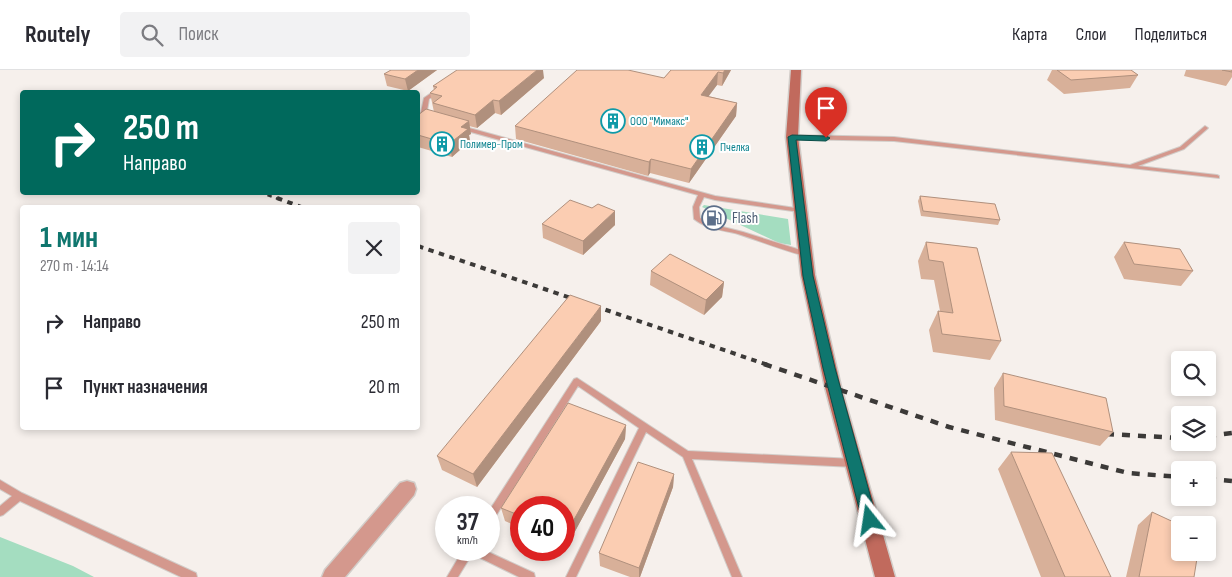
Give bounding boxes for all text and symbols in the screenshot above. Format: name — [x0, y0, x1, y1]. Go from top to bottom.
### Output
search box — [120, 12, 470, 57]
text: Routely — [25, 20, 90, 49]
icon: search — [138, 21, 166, 49]
text: Поиск — [178, 23, 218, 46]
text: Карта — [1012, 24, 1048, 45]
text: Слои — [1076, 24, 1107, 45]
text: Поделиться — [1135, 24, 1207, 45]
pin — [805, 87, 847, 138]
icon: arrive — [812, 94, 840, 122]
text: 250 m — [123, 107, 199, 150]
building icon: ООО "Мимакс" — [600, 108, 626, 134]
icon: right — [40, 110, 105, 175]
place label: ООО "Мимакс" — [630, 114, 689, 129]
building icon: Полимер-Пром — [429, 131, 455, 157]
building icon: Пчелка — [689, 134, 715, 160]
place label: Полимер-Пром — [460, 137, 523, 152]
place label: Пчелка — [720, 140, 750, 155]
text: Направо — [123, 150, 187, 177]
fuel station icon: Flash — [701, 205, 727, 231]
place label: Flash — [732, 209, 758, 228]
text: 1 мин — [40, 220, 98, 256]
button: close — [348, 222, 400, 274]
text: 270 m · 14:14 — [40, 257, 109, 276]
icon: right — [40, 309, 68, 337]
text: Направо — [83, 311, 141, 334]
text: 250 m — [361, 311, 400, 334]
map controls — [1171, 351, 1216, 561]
button: search — [1171, 351, 1216, 396]
icon: arrive — [40, 374, 68, 402]
text: Пункт назначения — [83, 376, 208, 399]
text: 20 m — [368, 376, 400, 399]
button: layers — [1171, 406, 1216, 451]
button: + — [1171, 461, 1216, 506]
position arrow — [843, 493, 895, 545]
speed limit sign: 40 — [510, 496, 575, 561]
text: 37 — [456, 507, 479, 538]
button: − — [1171, 516, 1216, 561]
text: km/h — [457, 533, 478, 548]

